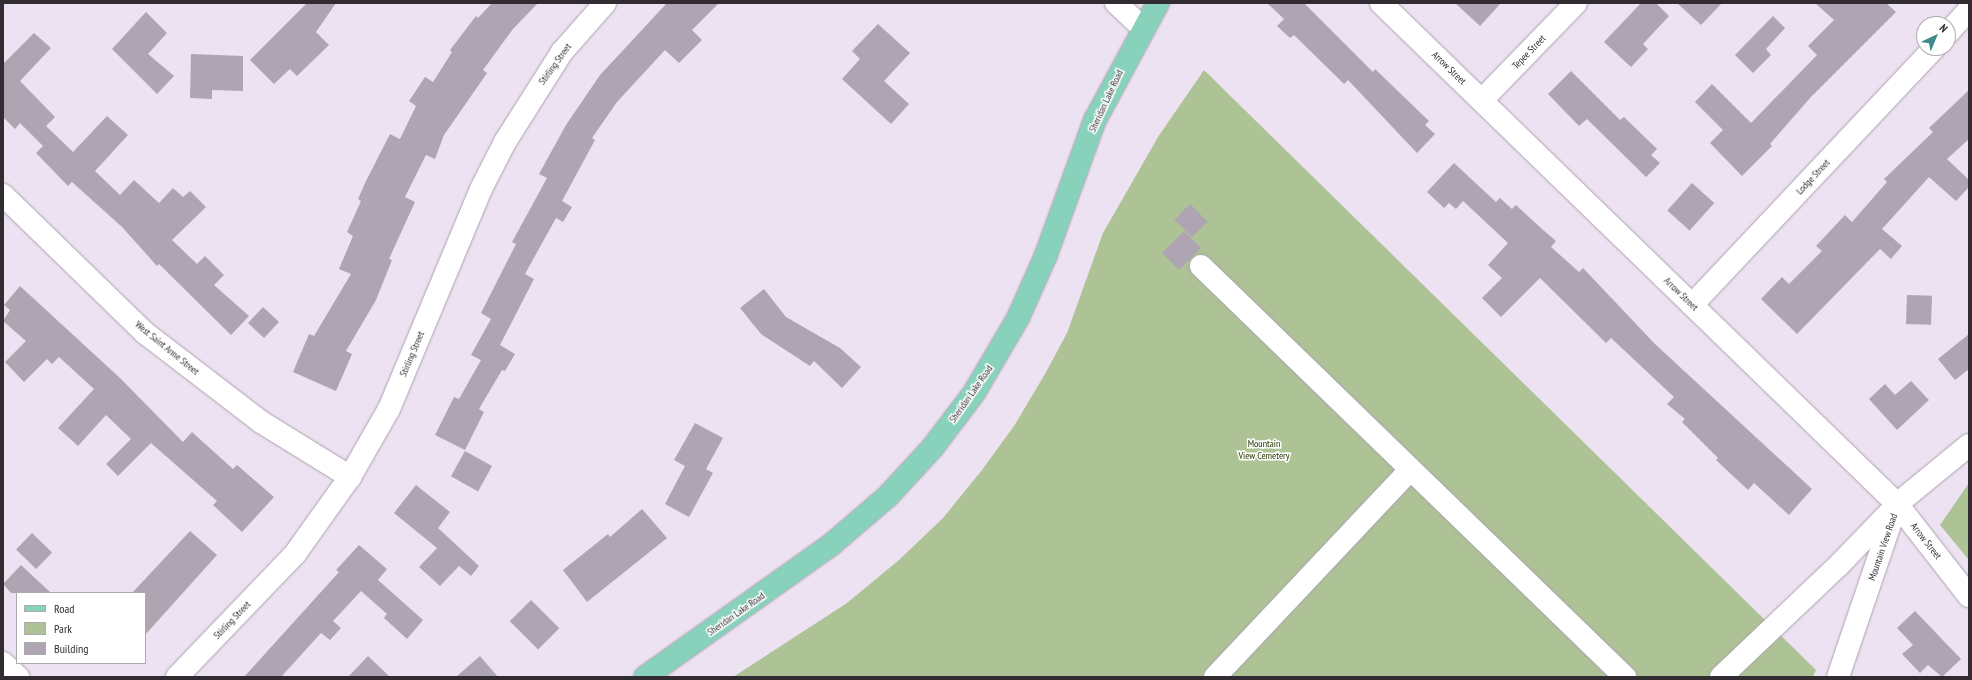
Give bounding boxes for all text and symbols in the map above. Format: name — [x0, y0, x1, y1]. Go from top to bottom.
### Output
north arrow — [1916, 16, 1956, 56]
text: N — [1937, 21, 1951, 35]
street label: Tepee Street — [1510, 32, 1548, 72]
street label: Stirling Street — [536, 41, 574, 87]
street label: Arrow Street — [1429, 49, 1469, 87]
street label: Sheridan Lake Road — [1086, 68, 1126, 134]
street label: Lodge Street — [1794, 157, 1832, 197]
street label: Arrow Street — [1661, 275, 1701, 313]
street label: West Saint Anne Street — [133, 319, 201, 377]
street label: Stirling Street — [397, 330, 427, 378]
street label: Sheridan Lake Road — [947, 363, 995, 425]
park label: Mountain View Cemetery — [1238, 437, 1290, 460]
street label: Mountain View Road — [1866, 512, 1900, 582]
street label: Arrow Street — [1908, 520, 1944, 562]
street label: Sheridan Lake Road — [705, 590, 767, 638]
legend — [16, 592, 146, 664]
street label: Stirling Street — [211, 599, 253, 641]
text: Road — [54, 601, 74, 616]
text: Park — [54, 621, 72, 636]
text: Building — [54, 641, 89, 656]

